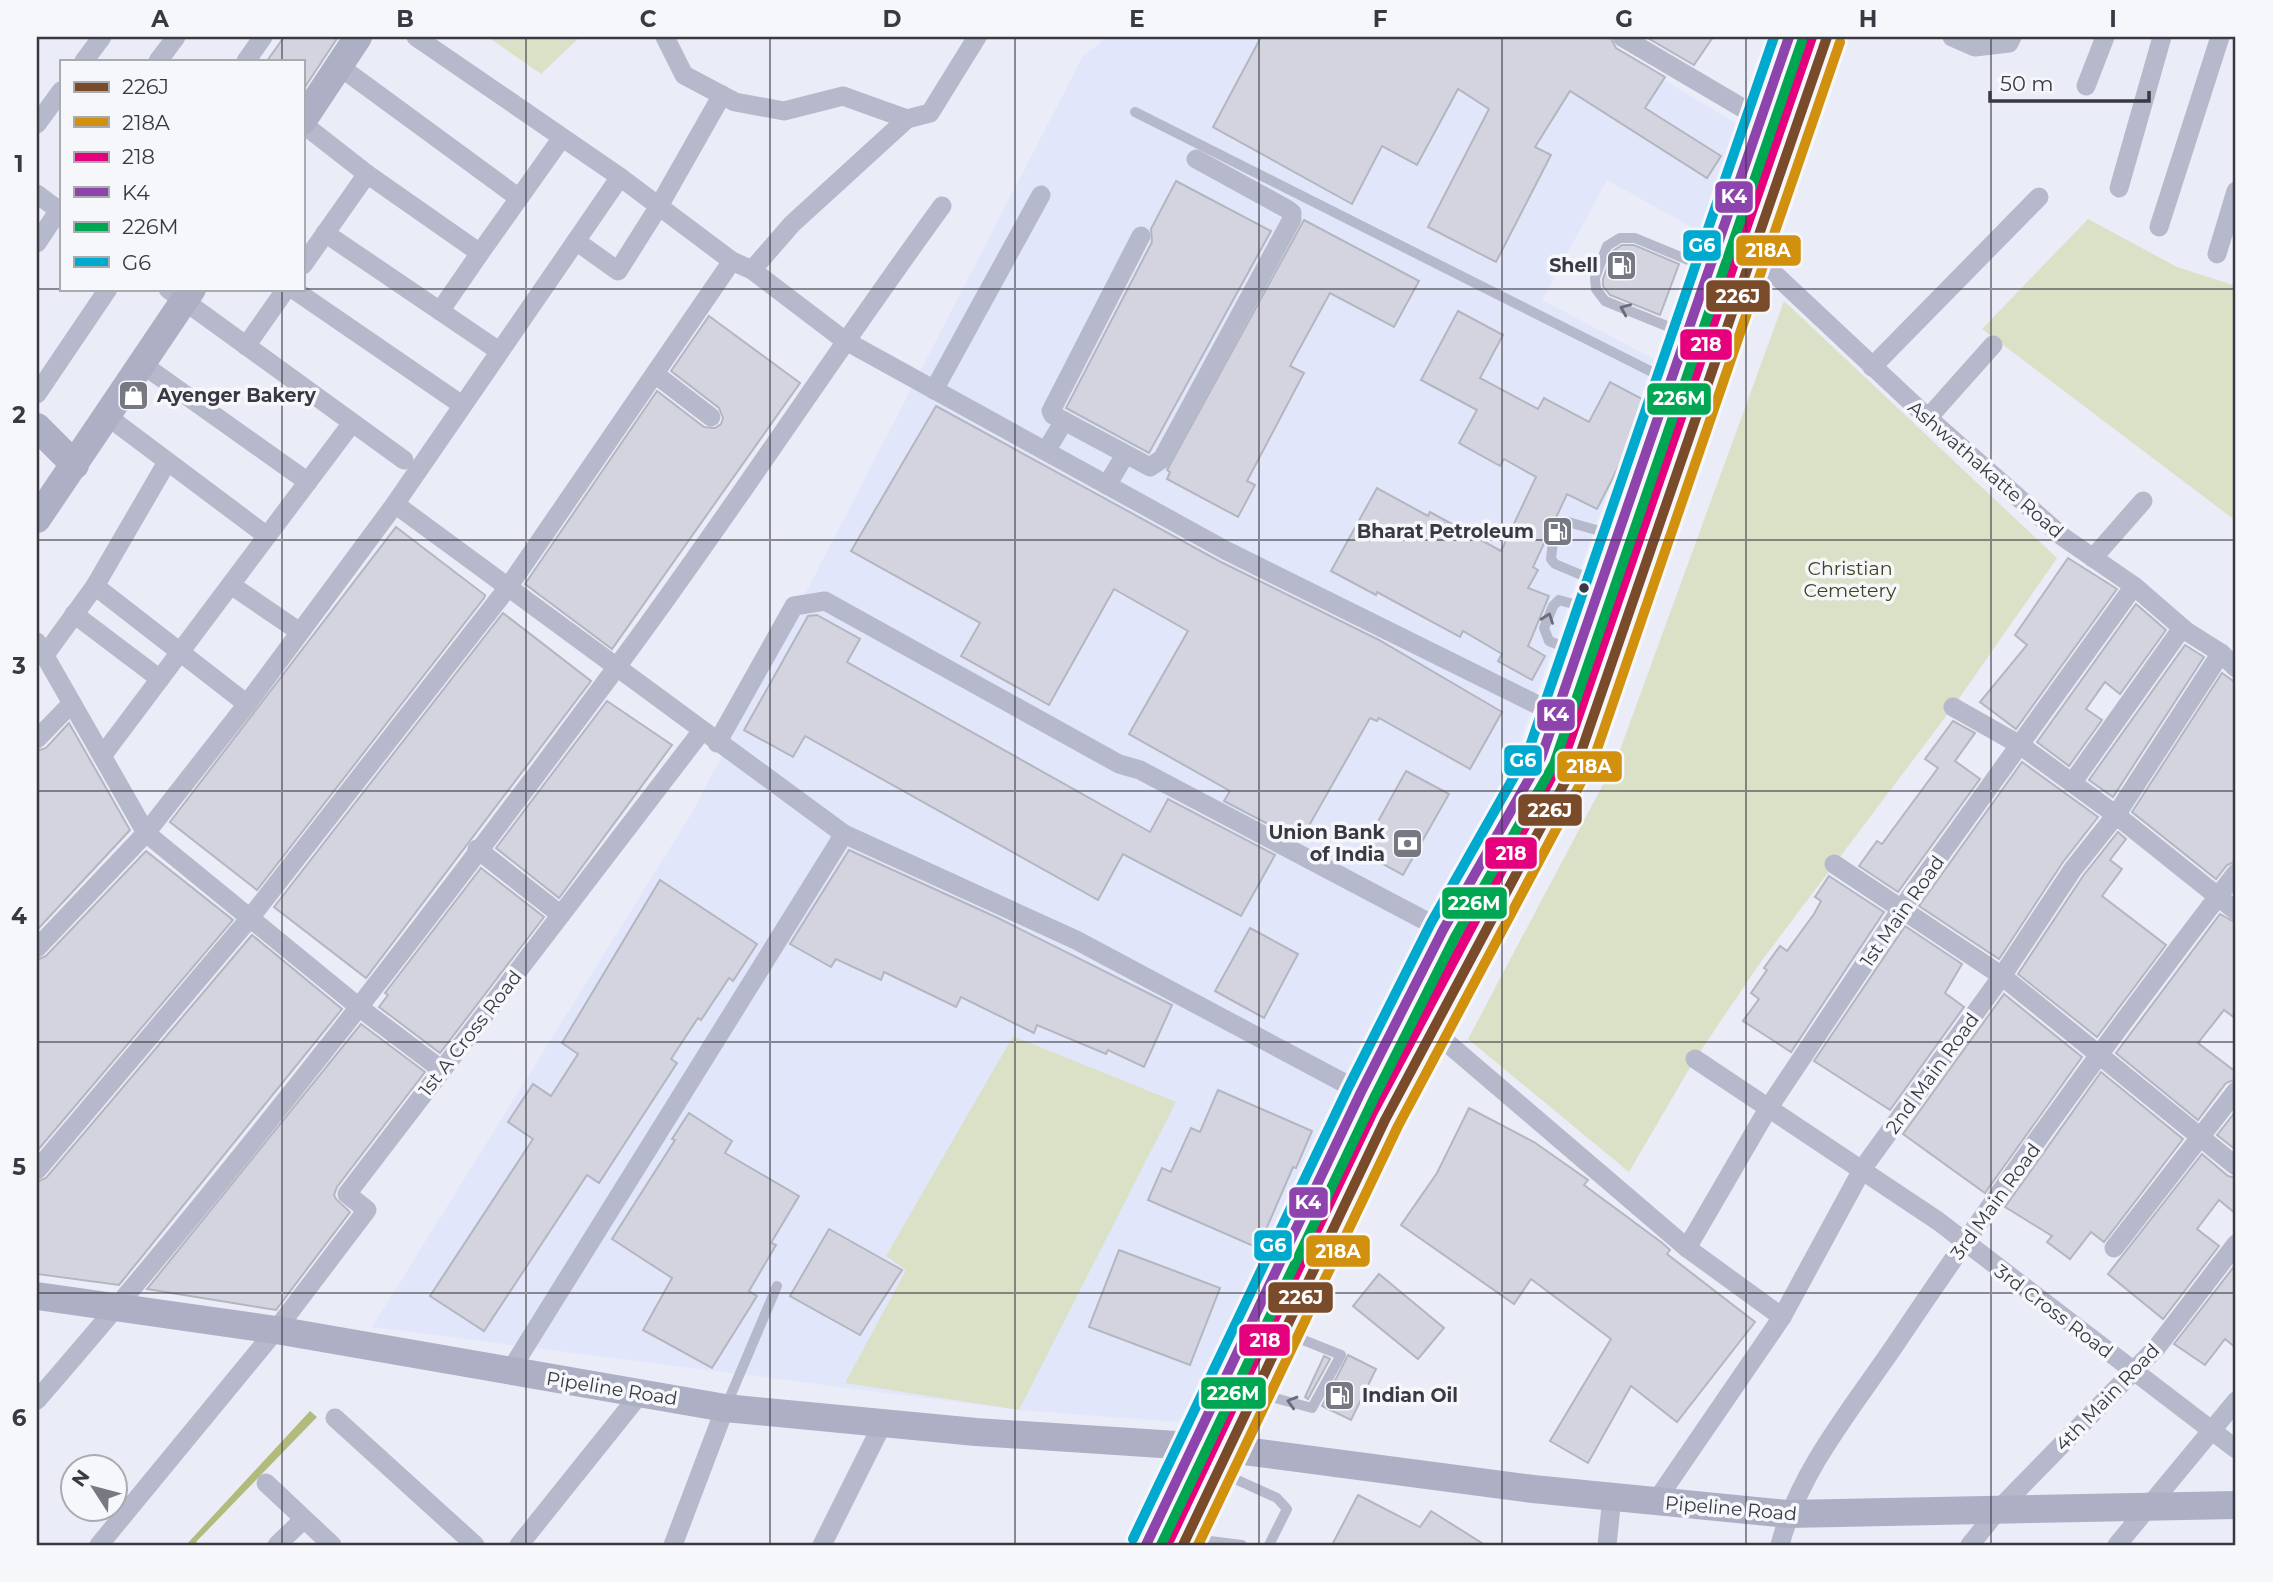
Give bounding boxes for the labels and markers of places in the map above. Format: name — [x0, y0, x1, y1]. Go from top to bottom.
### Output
fuel station icon: Shell — [1604, 248, 1638, 282]
place label: Shell — [1549, 254, 1598, 277]
shop icon: Ayenger Bakery — [117, 378, 151, 412]
place label: Ayenger Bakery — [156, 384, 317, 407]
fuel station icon: Bharat Petroleum — [1540, 514, 1574, 548]
place label: Bharat Petroleum — [1357, 520, 1534, 543]
unlabelled marker — [1577, 581, 1591, 595]
place label: Union Bank of India — [1268, 821, 1386, 866]
bank icon: Union Bank of India — [1391, 826, 1425, 860]
fuel station icon: Indian Oil — [1322, 1378, 1356, 1412]
place label: Indian Oil — [1362, 1384, 1458, 1407]

